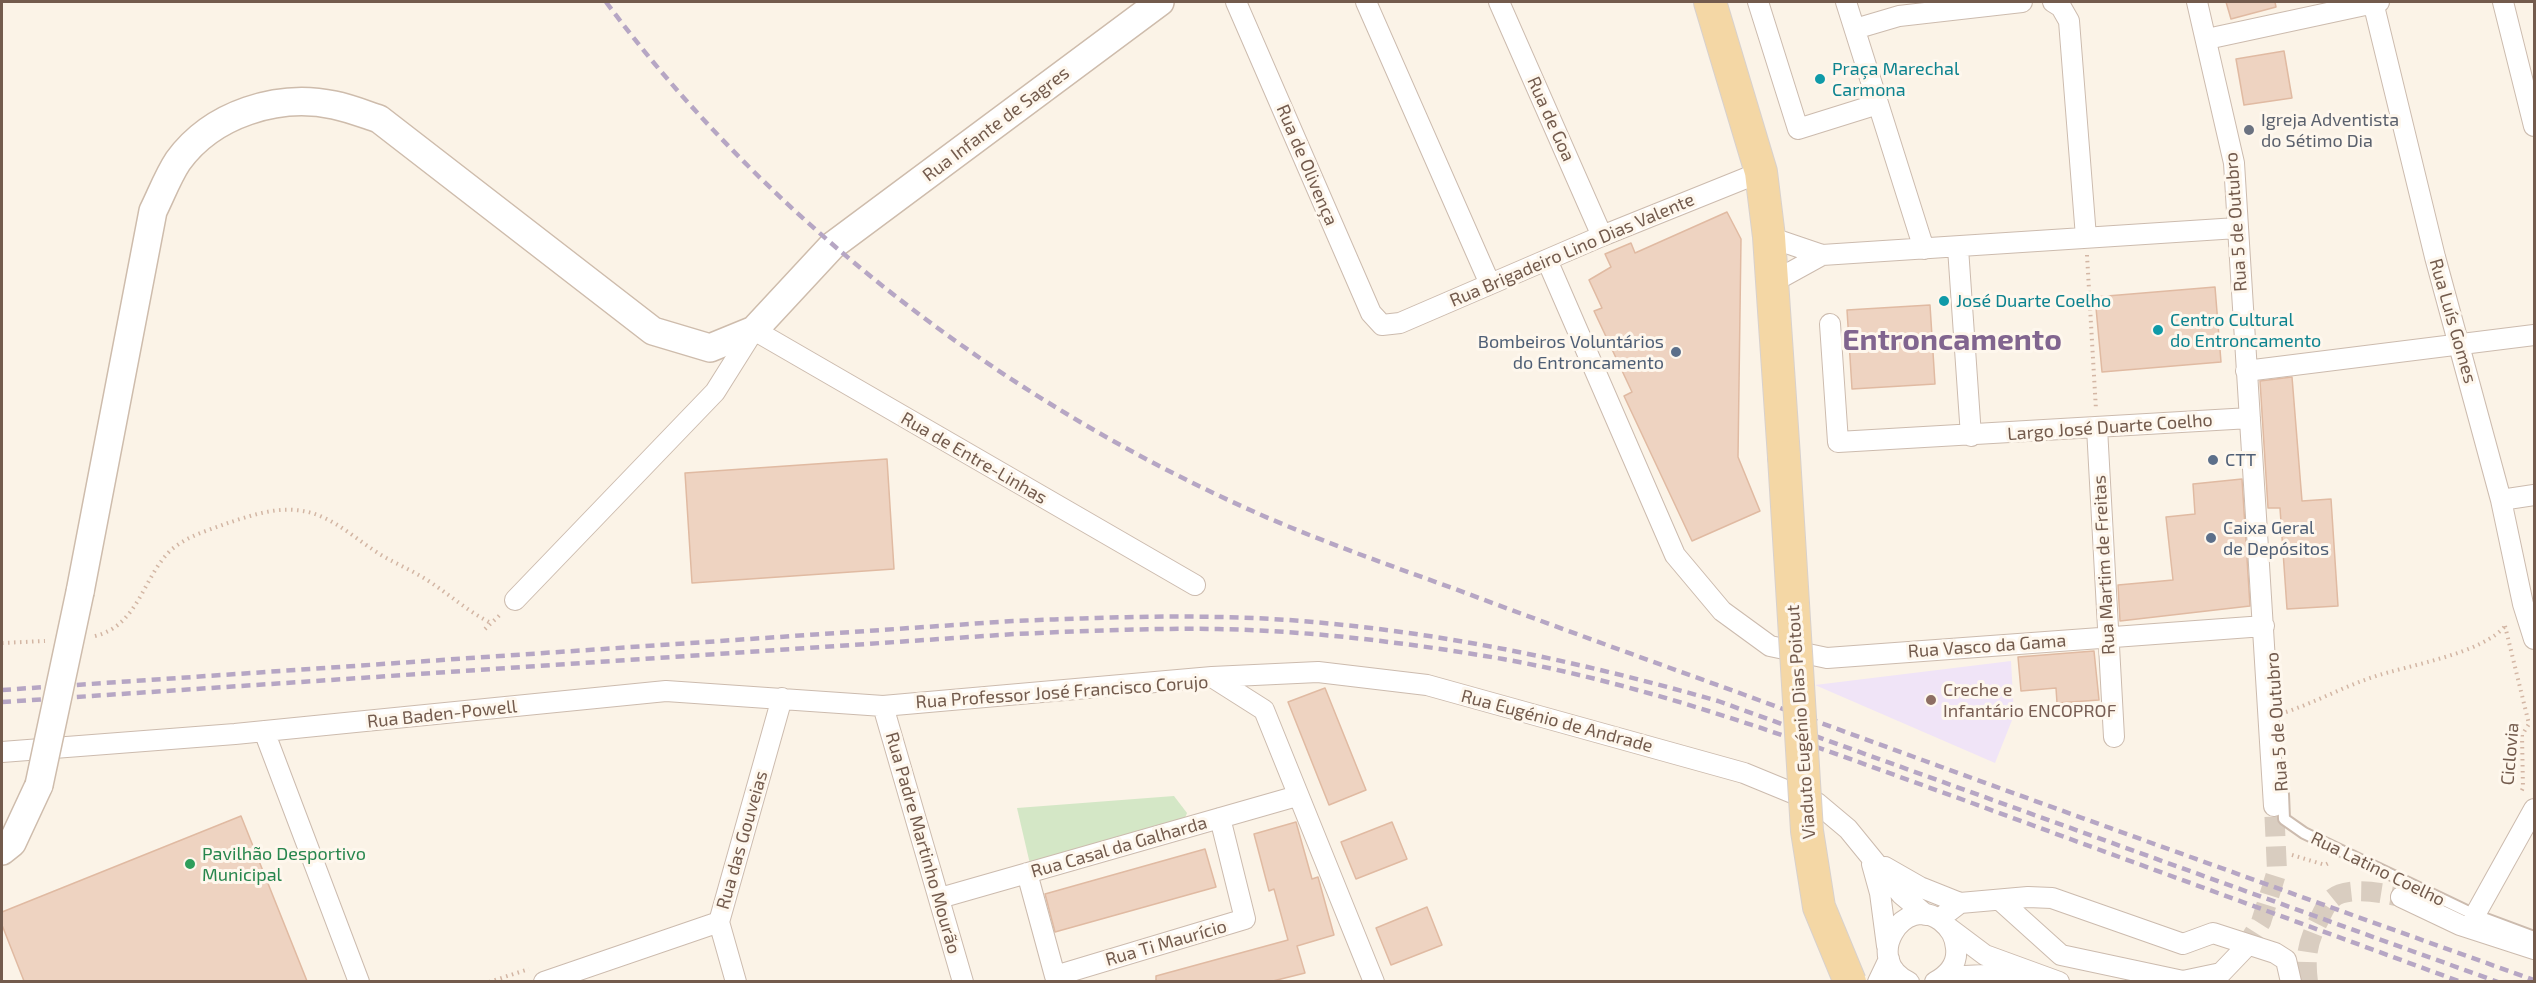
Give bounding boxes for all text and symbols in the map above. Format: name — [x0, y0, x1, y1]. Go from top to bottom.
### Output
place label: Praça Marechal Carmona — [1832, 58, 1959, 100]
street label: Rua Infante de Sagres — [918, 62, 1074, 186]
marker: Praça Marechal Carmona — [1813, 72, 1827, 86]
street label: Rua de Goa — [1523, 73, 1579, 165]
street label: Rua de Olivença — [1272, 101, 1342, 229]
place label: Igreja Adventista do Sétimo Dia — [2261, 109, 2399, 152]
marker: Igreja Adventista do Sétimo Dia — [2242, 123, 2256, 137]
street label: Rua 5 de Outubro — [2220, 152, 2252, 292]
street label: Rua Brigadeiro Lino Dias Valente — [1446, 189, 1698, 311]
street label: Rua Luís Gomes — [2425, 256, 2481, 386]
place label: José Duarte Coelho — [1956, 290, 2111, 312]
marker: José Duarte Coelho — [1937, 294, 1951, 308]
place label: Centro Cultural do Entroncamento — [2170, 309, 2321, 352]
district label: Entroncamento — [1842, 322, 2062, 358]
marker: Centro Cultural do Entroncamento — [2151, 323, 2165, 337]
place label: Bombeiros Voluntários do Entroncamento — [1478, 331, 1664, 374]
marker: Bombeiros Voluntários do Entroncamento — [1669, 345, 1683, 359]
street label: Rua de Entre-Linhas — [897, 407, 1051, 509]
street label: Largo José Duarte Coelho — [2007, 409, 2213, 445]
place label: CTT — [2225, 449, 2256, 471]
marker: CTT — [2206, 453, 2220, 467]
street label: Rua Martim de Freitas — [2089, 475, 2119, 655]
place label: Caixa Geral de Depósitos — [2223, 517, 2329, 560]
marker: Caixa Geral de Depósitos — [2204, 531, 2218, 545]
street label: Viaduto Eugénio Dias Poitout — [1782, 604, 1820, 840]
street label: Rua Vasco da Gama — [1907, 630, 2067, 662]
street label: Rua 5 de Outubro — [2261, 652, 2293, 792]
street label: Rua Professor José Francisco Corujo — [915, 671, 1209, 713]
place label: Creche e Infantário ENCOPROF — [1943, 679, 2116, 722]
street label: Rua Eugénio de Andrade — [1459, 685, 1655, 757]
marker: Creche e Infantário ENCOPROF — [1924, 693, 1938, 707]
street label: Rua Baden-Powell — [366, 695, 518, 733]
street label: Ciclovia — [2497, 722, 2523, 786]
street label: Rua Padre Martinho Mourão — [881, 730, 965, 956]
street label: Rua das Gouveias — [712, 768, 772, 912]
street label: Rua Casal da Galharda — [1028, 812, 1210, 882]
street label: Rua Latino Coelho — [2307, 827, 2449, 911]
place label: Pavilhão Desportivo Municipal — [202, 843, 366, 886]
marker: Pavilhão Desportivo Municipal — [183, 857, 197, 871]
street label: Rua Ti Maurício — [1103, 915, 1229, 971]

